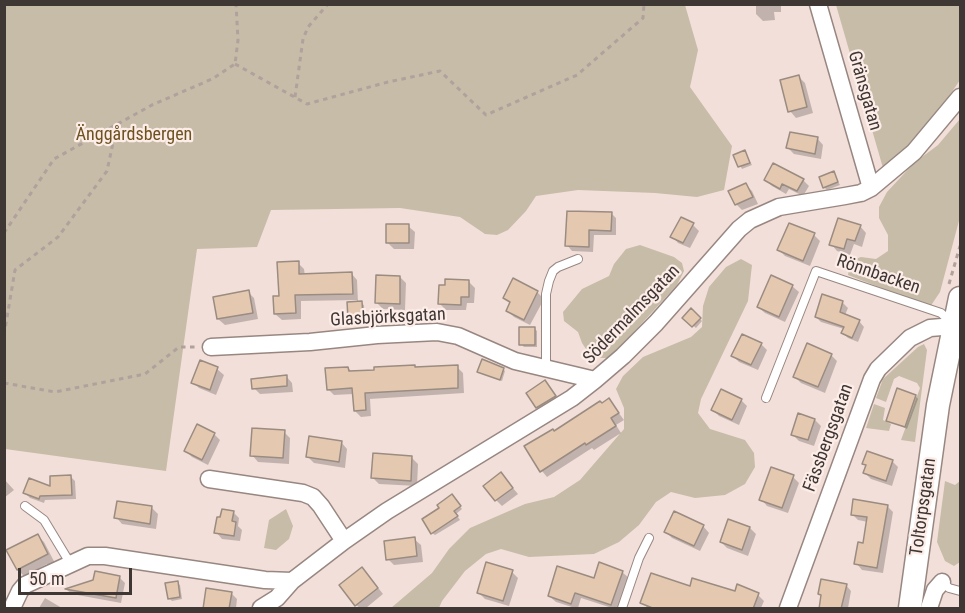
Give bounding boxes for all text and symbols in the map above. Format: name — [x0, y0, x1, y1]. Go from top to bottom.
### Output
street label: Gränsgatan — [842, 49, 886, 133]
park label: Änggårdsbergen — [76, 124, 192, 146]
street label: Rönnbacken — [833, 251, 923, 299]
street label: Södermalmsgatan — [579, 261, 685, 369]
street label: Glasbjörksgatan — [330, 304, 446, 332]
street label: Fässbergsgatan — [799, 381, 859, 495]
street label: Toltorpsgatan — [906, 457, 942, 557]
scale bar — [21, 556, 135, 594]
text: 50 m — [29, 568, 64, 589]

